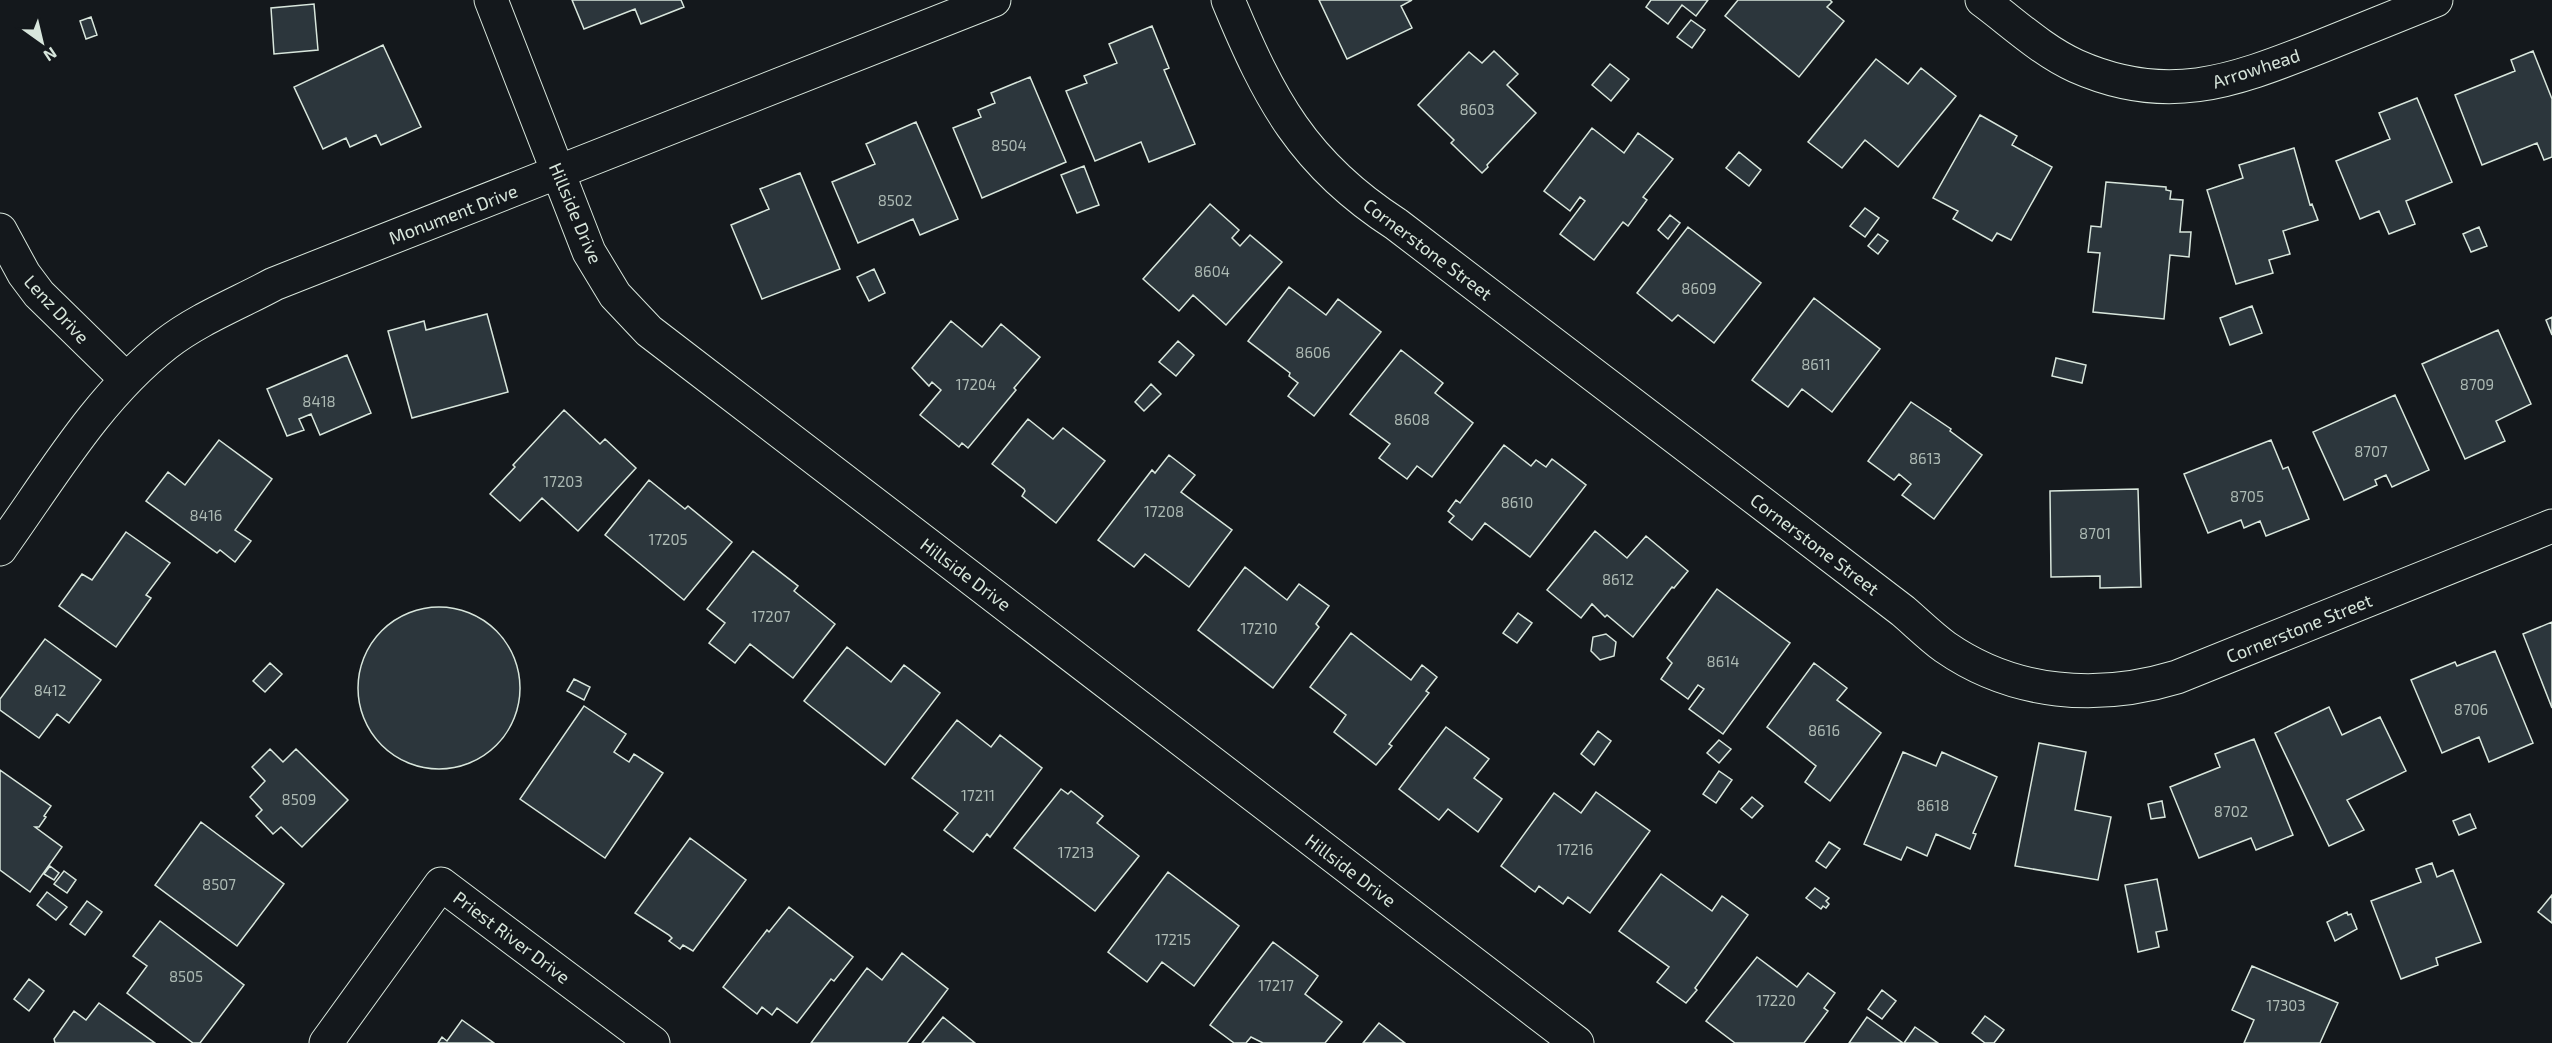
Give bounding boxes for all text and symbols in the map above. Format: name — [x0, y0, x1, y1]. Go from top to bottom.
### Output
north arrow — [12, 12, 72, 72]
text: N — [41, 44, 61, 66]
street label: Arrowhead — [2209, 44, 2303, 92]
house number: 8603 — [1459, 100, 1495, 118]
house number: 8504 — [991, 136, 1027, 154]
street label: Hillside Drive — [545, 159, 607, 267]
street label: Monument Drive — [385, 179, 521, 249]
house number: 8502 — [878, 191, 912, 209]
street label: Cornerstone Street — [1359, 193, 1497, 305]
house number: 8604 — [1194, 262, 1230, 280]
street label: Lenz Drive — [20, 270, 94, 348]
house number: 8609 — [1681, 279, 1717, 297]
house number: 8606 — [1295, 343, 1331, 361]
house number: 8611 — [1801, 355, 1831, 373]
house number: 17204 — [956, 375, 996, 393]
house number: 8709 — [2460, 375, 2494, 393]
house number: 8418 — [302, 392, 336, 410]
house number: 8608 — [1394, 410, 1430, 428]
house number: 8707 — [2354, 442, 2388, 460]
house number: 8613 — [1909, 449, 1941, 467]
house number: 17203 — [543, 472, 583, 490]
house number: 8705 — [2230, 487, 2264, 505]
street label: Cornerstone Street — [1746, 488, 1884, 600]
house number: 8610 — [1501, 493, 1533, 511]
house number: 17208 — [1144, 502, 1184, 520]
house number: 8416 — [190, 506, 222, 524]
house number: 8701 — [2079, 524, 2111, 542]
house number: 17205 — [648, 530, 688, 548]
street label: Hillside Drive — [916, 533, 1016, 615]
house number: 8612 — [1602, 570, 1634, 588]
street label: Cornerstone Street — [2223, 589, 2375, 667]
house number: 17207 — [752, 607, 791, 625]
house number: 17210 — [1240, 619, 1278, 637]
house number: 8614 — [1707, 652, 1739, 670]
house number: 8412 — [34, 681, 66, 699]
house number: 8706 — [2454, 700, 2488, 718]
house number: 8616 — [1808, 721, 1840, 739]
house number: 17211 — [961, 786, 995, 804]
house number: 8509 — [282, 790, 316, 808]
house number: 8618 — [1917, 796, 1949, 814]
house number: 8702 — [2214, 802, 2248, 820]
street label: Hillside Drive — [1301, 829, 1401, 911]
house number: 17216 — [1557, 840, 1593, 858]
house number: 17213 — [1058, 843, 1094, 861]
house number: 8507 — [202, 875, 236, 893]
street label: Priest River Drive — [449, 886, 575, 988]
house number: 17215 — [1155, 930, 1191, 948]
house number: 8505 — [169, 967, 203, 985]
house number: 17217 — [1258, 976, 1294, 994]
house number: 17220 — [1756, 991, 1796, 1009]
house number: 17303 — [2266, 996, 2306, 1014]

